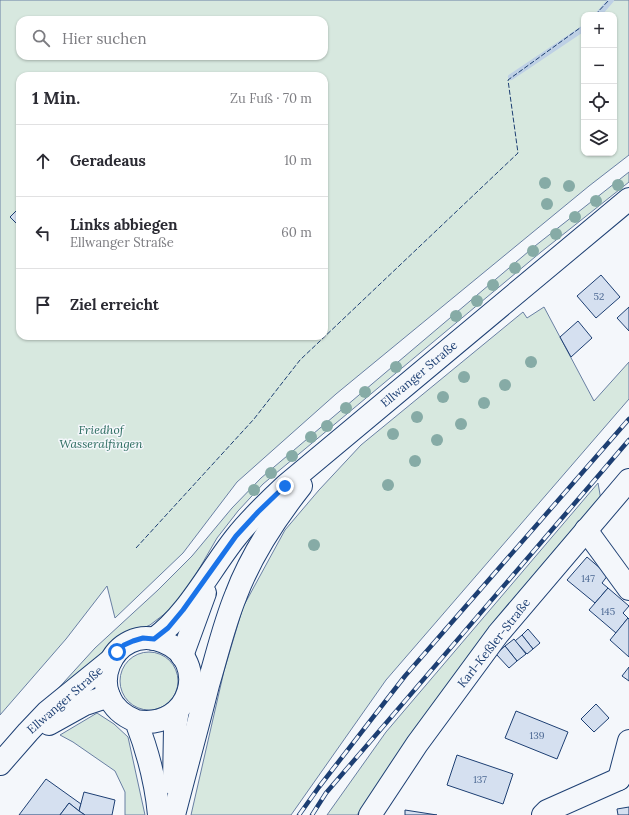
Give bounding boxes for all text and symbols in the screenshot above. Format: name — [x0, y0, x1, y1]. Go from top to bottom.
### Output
map controls — [581, 12, 617, 156]
button: + — [581, 12, 617, 48]
search box — [16, 16, 328, 60]
icon: search — [30, 27, 52, 49]
text: Hier suchen — [62, 29, 146, 48]
button: − — [581, 48, 617, 84]
button: locate — [581, 84, 617, 120]
text: 1 Min. — [32, 87, 80, 109]
text: Zu Fuß · 70 m — [230, 90, 312, 107]
button: layers — [581, 120, 617, 156]
icon: ahead — [32, 150, 54, 172]
text: Geradeaus — [70, 151, 146, 170]
text: 10 m — [284, 152, 312, 169]
text: Links abbiegen — [70, 215, 178, 234]
icon: left — [32, 222, 54, 244]
text: 60 m — [281, 224, 312, 241]
text: Ellwanger Straße — [70, 234, 174, 251]
house number: 52 — [594, 290, 604, 303]
icon: arrive — [32, 294, 54, 316]
text: Ziel erreicht — [70, 295, 159, 314]
street label: Ellwanger Straße — [377, 337, 461, 410]
park label: Friedhof Wasseralfingen — [59, 422, 143, 451]
route end — [276, 477, 294, 495]
house number: 147 — [581, 572, 595, 585]
street label: Karl-Keßler-Straße — [454, 595, 533, 690]
house number: 145 — [601, 605, 615, 618]
route start — [108, 643, 126, 661]
street label: Ellwanger Straße — [24, 662, 106, 737]
house number: 139 — [530, 729, 545, 742]
house number: 137 — [473, 773, 487, 786]

